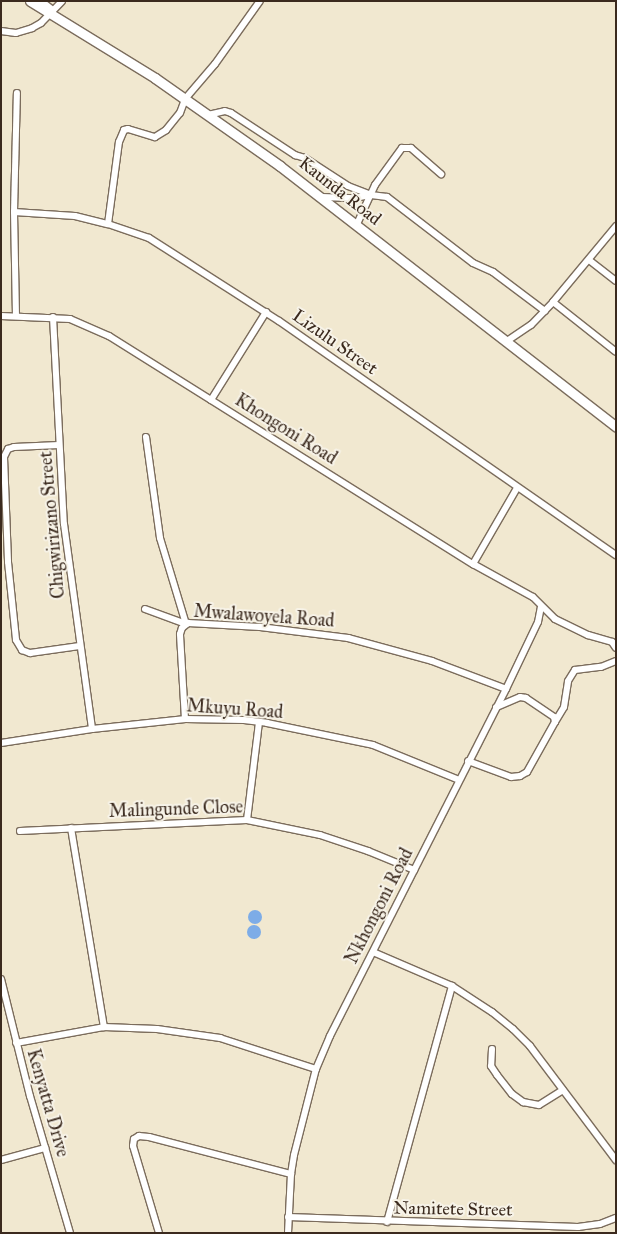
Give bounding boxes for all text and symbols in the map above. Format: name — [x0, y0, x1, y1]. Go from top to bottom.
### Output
street label: Kaunda Road — [295, 152, 385, 230]
street label: Lizulu Street — [288, 305, 382, 379]
street label: Khongoni Road — [231, 389, 341, 469]
street label: Chigwirizano Street — [35, 450, 69, 600]
street label: Mwalawoyela Road — [193, 600, 335, 632]
street label: Mkuyu Road — [186, 695, 284, 723]
street label: Malingunde Close — [108, 796, 244, 822]
street label: Nkhongoni Road — [341, 845, 417, 967]
street label: Kenyatta Drive — [22, 1047, 74, 1159]
street label: Namitete Street — [393, 1197, 513, 1221]

